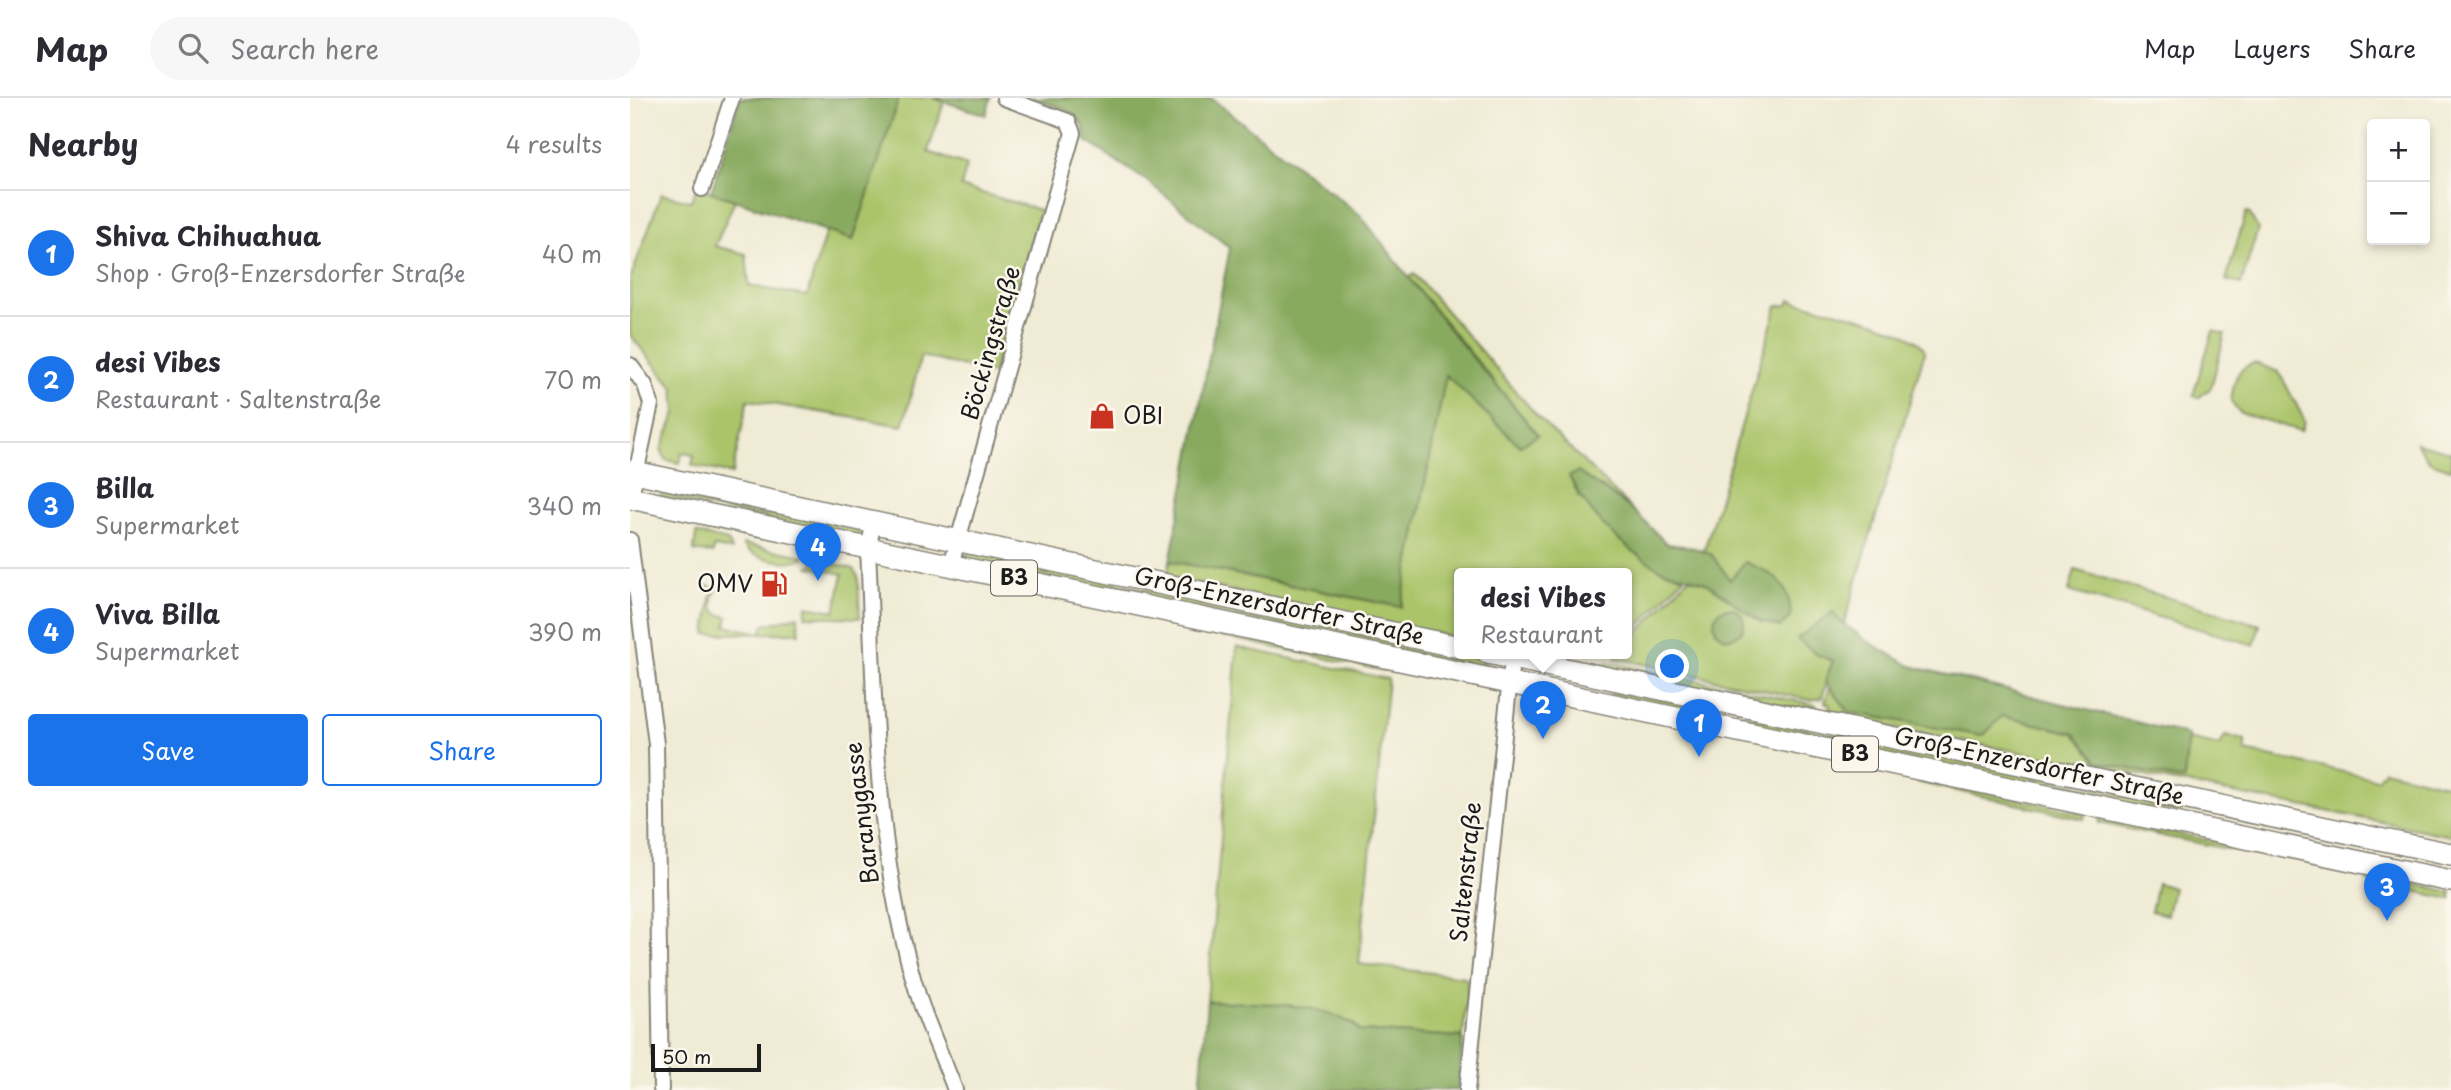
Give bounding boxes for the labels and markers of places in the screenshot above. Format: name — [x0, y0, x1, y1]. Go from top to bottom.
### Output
place label: OBI — [1123, 397, 1163, 432]
shop icon: OBI — [1087, 401, 1117, 431]
pin: 4 — [795, 523, 841, 581]
place label: OMV — [697, 565, 753, 600]
fuel station icon: OMV — [759, 569, 789, 599]
pin: 2 — [1520, 681, 1566, 739]
pin: 1 — [1676, 699, 1722, 757]
pin: 3 — [2364, 863, 2410, 921]

